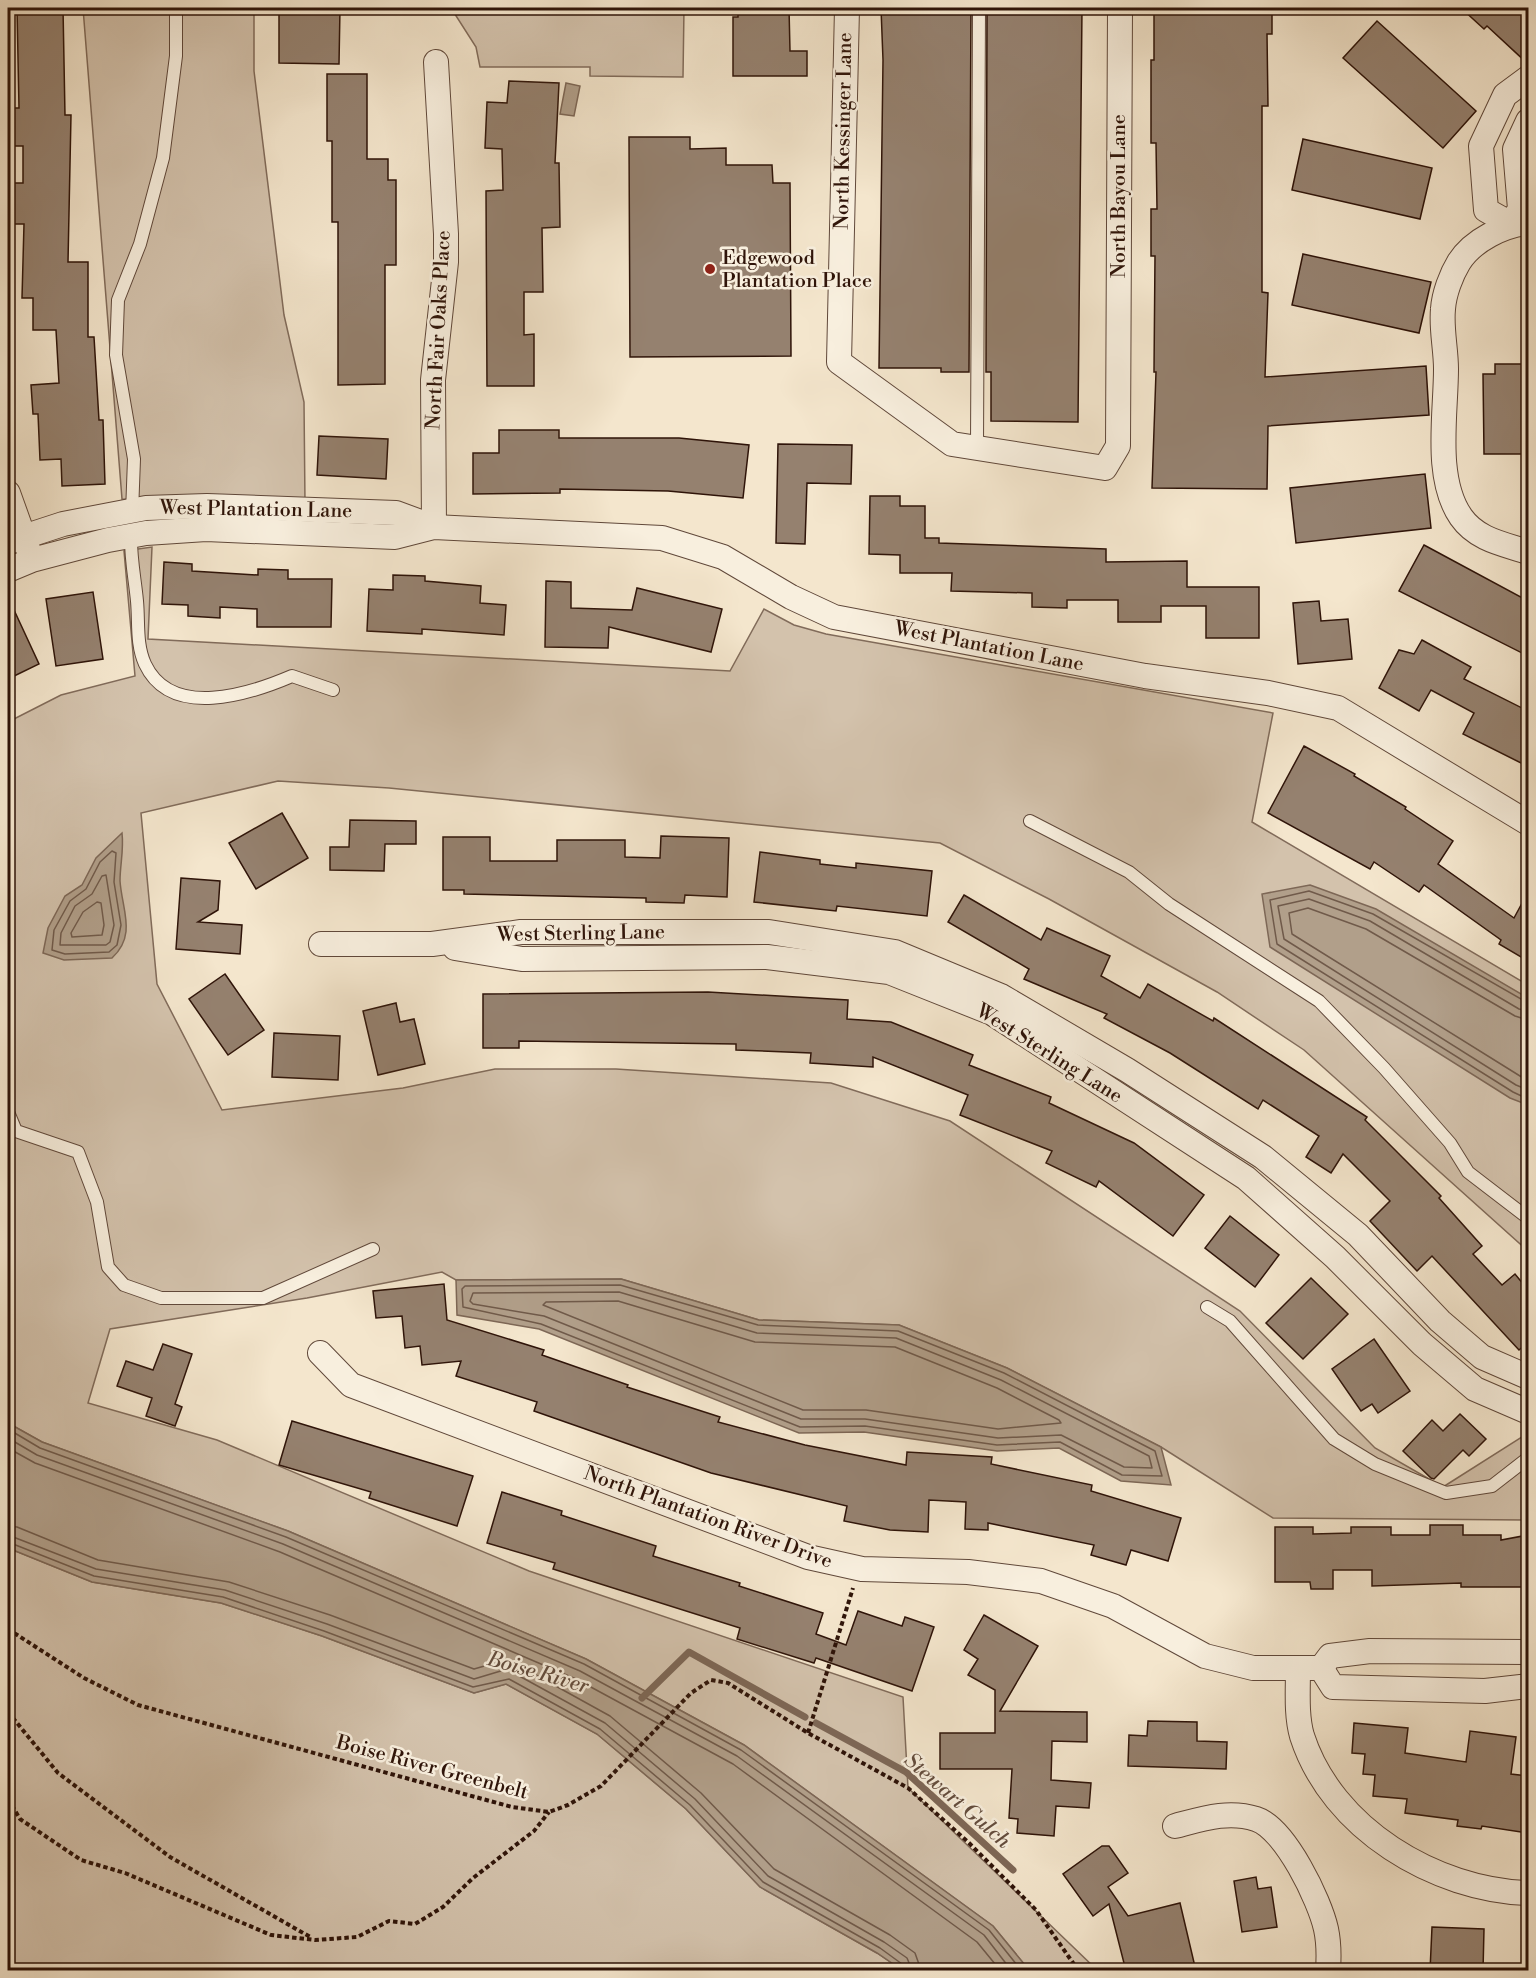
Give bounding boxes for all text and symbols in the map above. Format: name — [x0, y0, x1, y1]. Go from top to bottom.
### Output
street label: North Kessinger Lane — [830, 32, 858, 230]
street label: North Bayou Lane — [1107, 114, 1132, 278]
street label: North Fair Oaks Place — [421, 230, 457, 430]
place label: Edgewood Plantation Place — [722, 246, 872, 294]
marker: Edgewood Plantation Place — [703, 262, 717, 276]
street label: West Plantation Lane — [158, 496, 353, 524]
street label: West Plantation Lane — [891, 616, 1086, 678]
street label: West Sterling Lane — [496, 920, 665, 948]
street label: West Sterling Lane — [970, 998, 1127, 1109]
street label: North Plantation River Drive — [580, 1461, 836, 1575]
water label: Boise River — [483, 1646, 593, 1700]
street label: Boise River Greenbelt — [332, 1730, 531, 1806]
water label: Stewart Gulch — [898, 1748, 1016, 1855]

